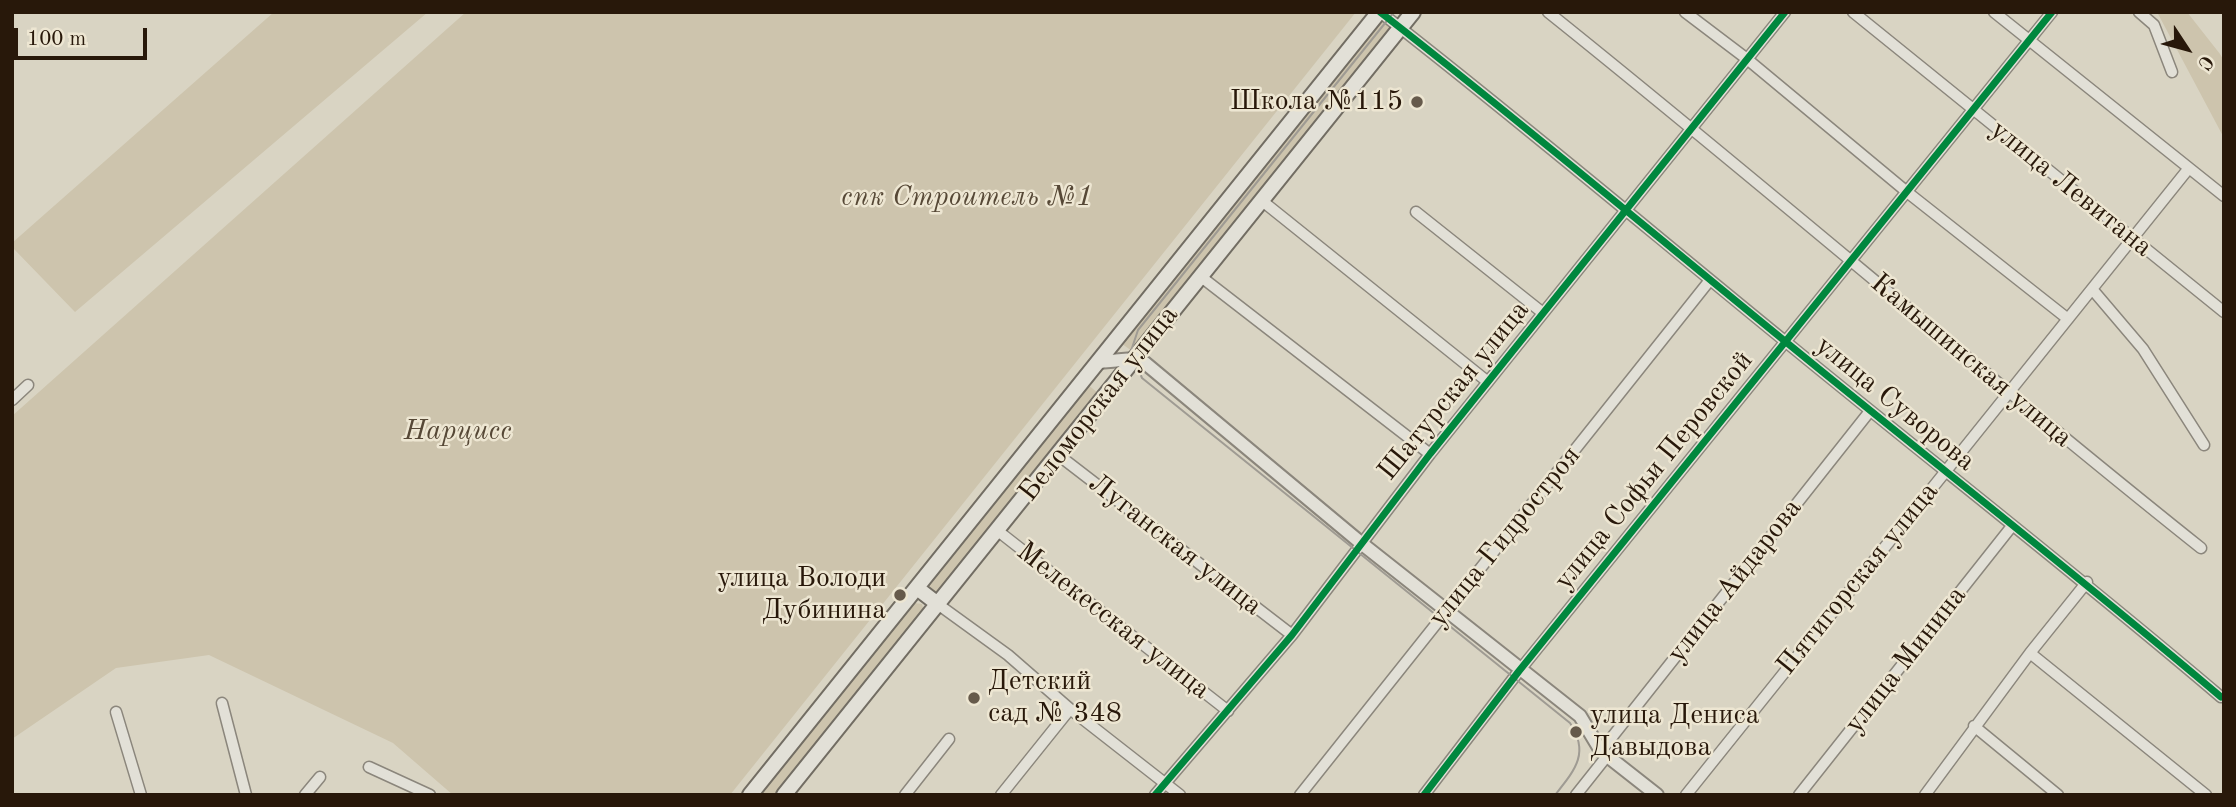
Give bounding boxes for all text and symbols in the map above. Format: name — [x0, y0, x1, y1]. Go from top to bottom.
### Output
scale bar — [18, 14, 150, 58]
north arrow — [2152, 14, 2222, 84]
text: 100 m — [27, 29, 86, 50]
text: С — [2193, 51, 2216, 72]
place label: Школа №115 — [1230, 85, 1403, 119]
marker: Школа №115 — [1409, 94, 1425, 110]
street label: улица Левитана — [1983, 113, 2159, 265]
park label: спк Строитель №1 — [841, 181, 1093, 215]
street label: Камышинская улица — [1863, 267, 2079, 455]
street label: Шатурская улица — [1371, 294, 1537, 488]
street label: Беломорская улица — [1012, 299, 1186, 509]
street label: улица Суворова — [1808, 329, 1982, 479]
street label: улица Софьи Перовской — [1547, 345, 1761, 597]
park label: Нарцисс — [404, 415, 512, 449]
street label: улица Гидростроя — [1422, 440, 1588, 634]
street label: Луганская улица — [1081, 467, 1269, 623]
street label: Пятигорская улица — [1770, 476, 1946, 682]
street label: улица Айдарова — [1660, 492, 1810, 670]
street label: Мелекесская улица — [1009, 535, 1217, 707]
place label: улица Володи Дубинина — [717, 562, 886, 628]
street label: улица Минина — [1838, 580, 1974, 740]
marker: улица Володи Дубинина — [892, 587, 908, 603]
place label: Детский сад № 348 — [988, 665, 1122, 731]
marker: Детский сад № 348 — [966, 690, 982, 706]
place label: улица Дениса Давыдова — [1590, 699, 1760, 765]
marker: улица Дениса Давыдова — [1568, 724, 1584, 740]

